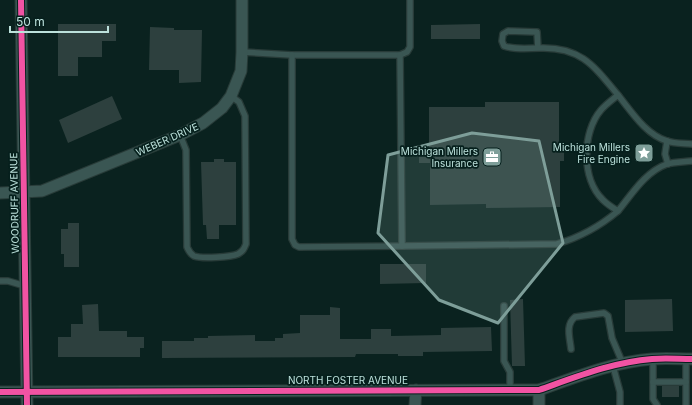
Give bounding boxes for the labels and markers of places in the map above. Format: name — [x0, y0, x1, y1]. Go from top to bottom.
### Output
place label: Michigan Millers Fire Engine — [553, 141, 630, 165]
place icon: Michigan Millers Fire Engine — [633, 142, 655, 164]
place label: Michigan Millers Insurance — [401, 145, 478, 169]
office icon: Michigan Millers Insurance — [481, 146, 503, 168]

